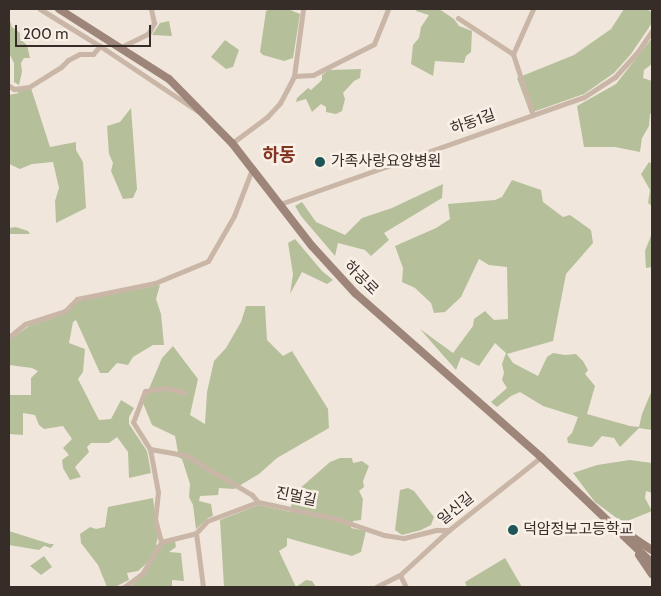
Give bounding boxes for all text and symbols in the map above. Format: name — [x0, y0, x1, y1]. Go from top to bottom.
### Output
scale bar — [18, 15, 154, 47]
text: 200 m — [23, 25, 68, 43]
street label: 하동1길 — [448, 106, 498, 138]
district label: 하동 — [262, 144, 296, 166]
place label: 가족사랑요양병원 — [331, 153, 441, 171]
marker: 가족사랑요양병원 — [313, 155, 327, 169]
street label: 하공로 — [340, 257, 382, 299]
street label: 진멀길 — [274, 484, 318, 510]
street label: 일신길 — [434, 489, 478, 529]
place label: 덕암정보고등학교 — [523, 521, 633, 539]
marker: 덕암정보고등학교 — [507, 524, 519, 536]

